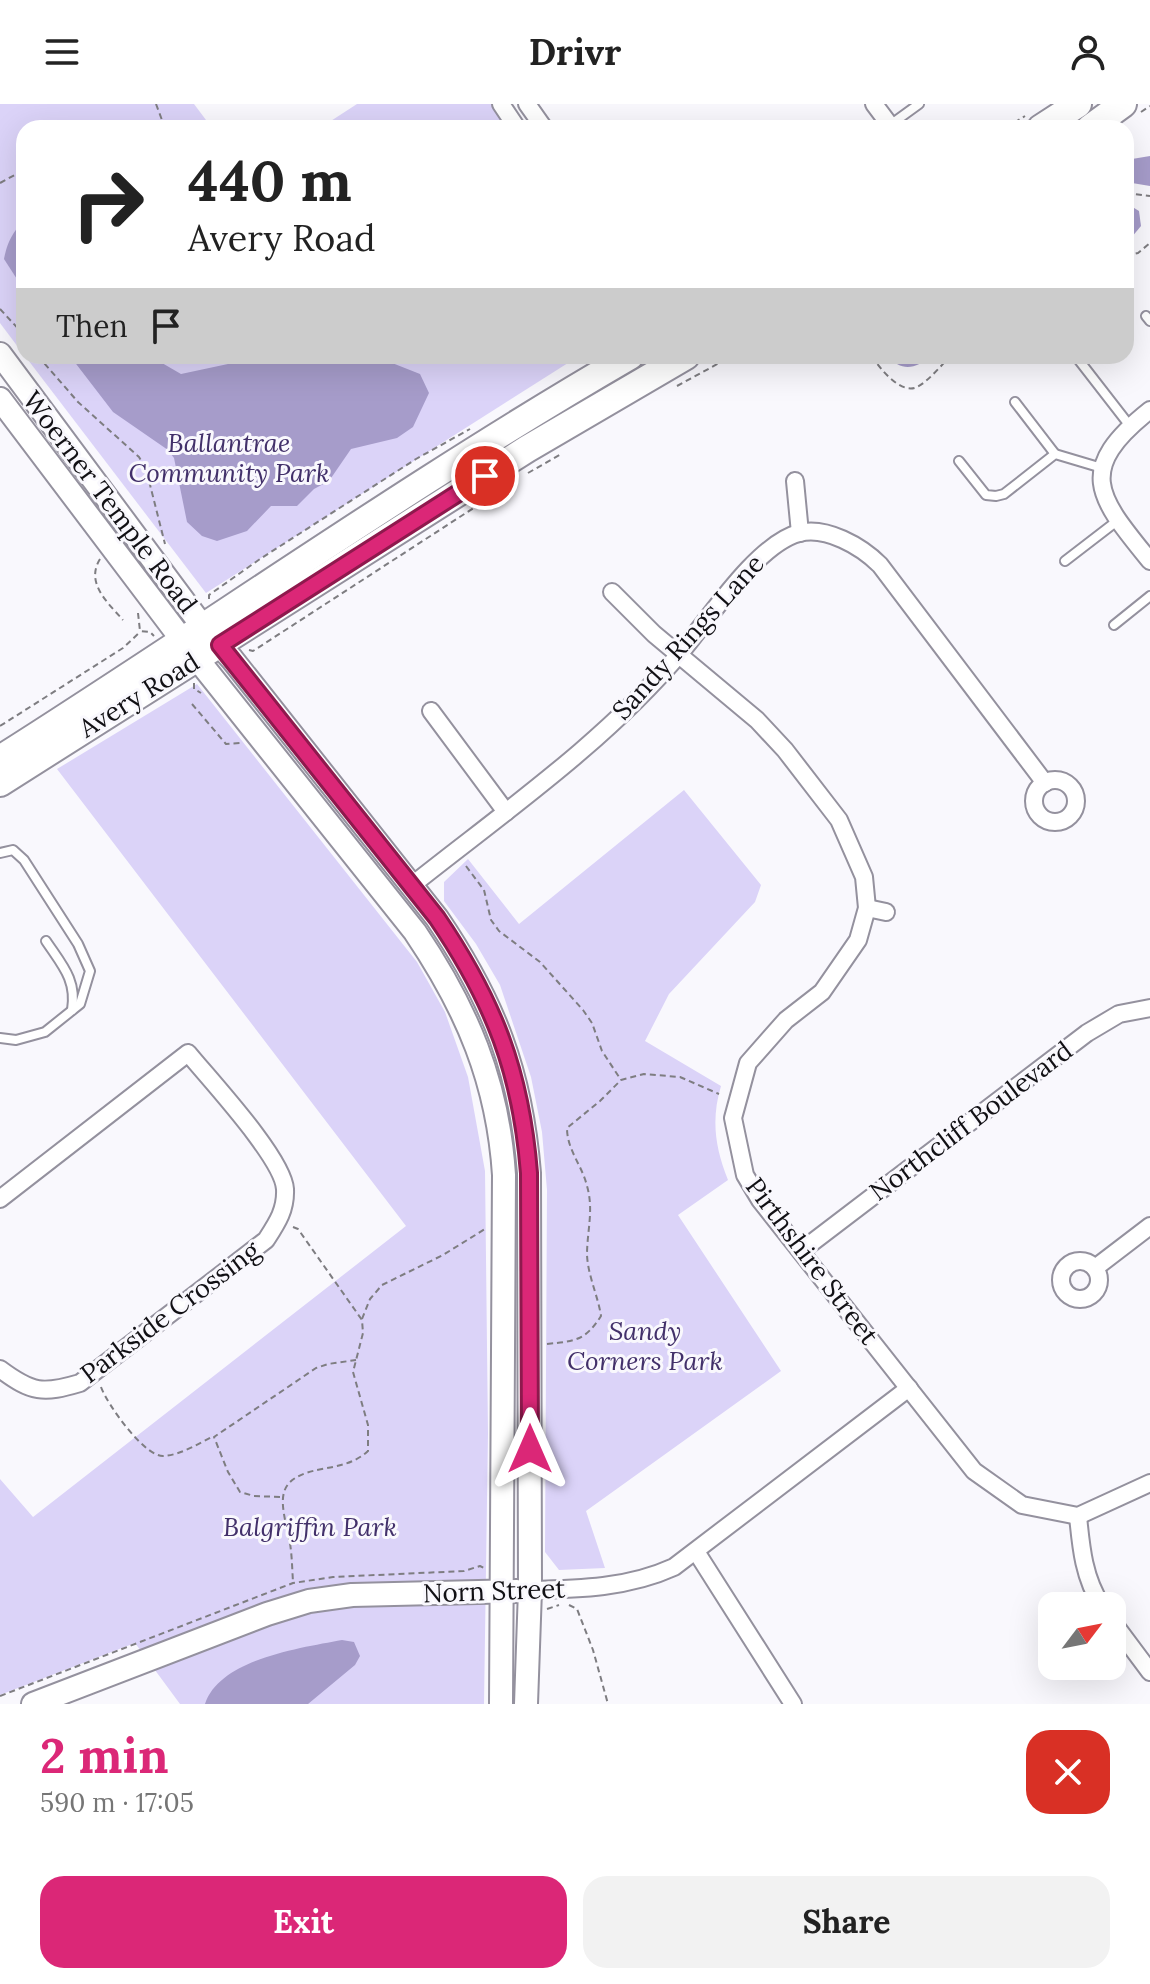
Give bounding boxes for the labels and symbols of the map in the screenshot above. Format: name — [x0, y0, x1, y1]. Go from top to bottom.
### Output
street label: Woerner Temple Road — [16, 384, 205, 619]
park label: Ballantrae Community Park — [129, 426, 329, 489]
pin — [451, 442, 519, 510]
street label: Sandy Rings Lane — [605, 547, 771, 726]
street label: Avery Road — [72, 645, 205, 745]
street label: Northcliff Boulevard — [863, 1034, 1079, 1208]
street label: Pirthshire Street — [739, 1171, 886, 1351]
street label: Parkside Crossing — [74, 1233, 266, 1390]
park label: Sandy Corners Park — [567, 1314, 723, 1377]
position arrow — [488, 1407, 572, 1491]
park label: Balgriffin Park — [223, 1510, 397, 1543]
street label: Norn Street — [422, 1572, 566, 1609]
north arrow — [1038, 1592, 1126, 1680]

